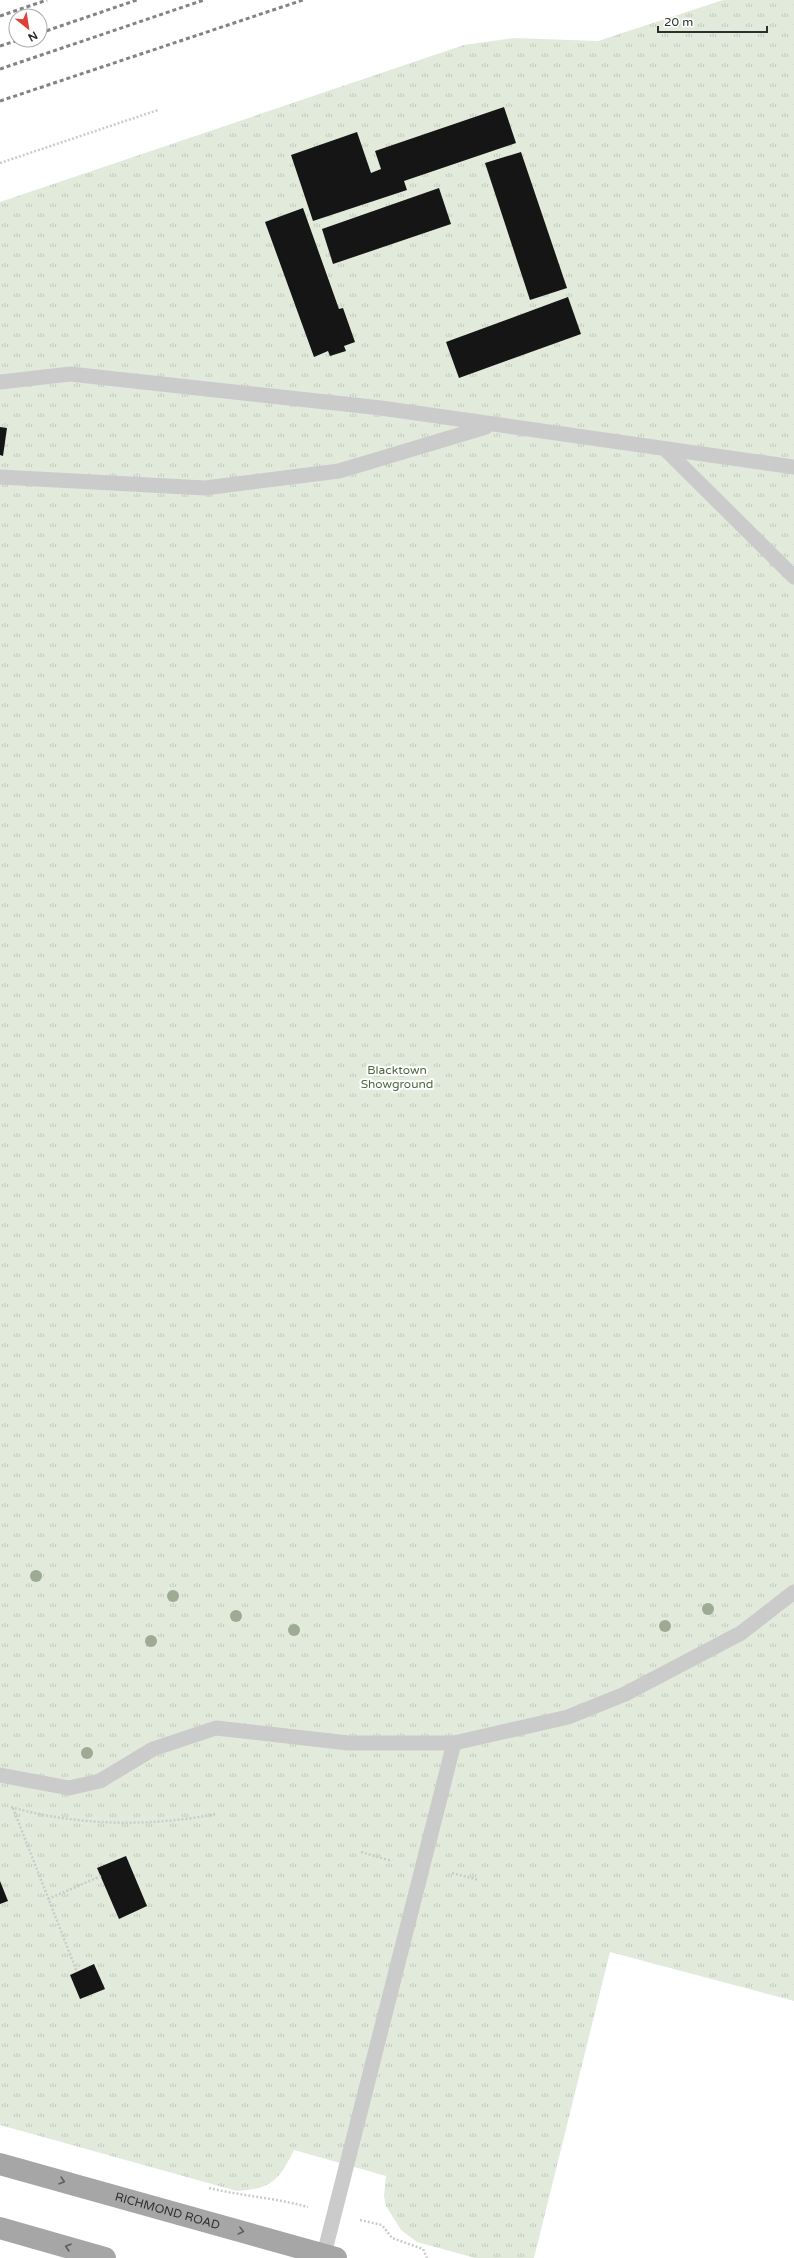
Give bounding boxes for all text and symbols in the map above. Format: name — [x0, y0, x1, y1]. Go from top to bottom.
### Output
north arrow — [8, 8, 48, 48]
scale bar — [658, 8, 767, 34]
text: 20 m — [664, 15, 693, 29]
text: N — [26, 28, 40, 44]
park label: Blacktown Showground — [361, 1063, 433, 1091]
one-way arrow — [58, 2176, 65, 2185]
street label: RICHMOND ROAD — [113, 2190, 222, 2232]
one-way arrow — [238, 2226, 244, 2234]
one-way arrow — [64, 2243, 71, 2252]

